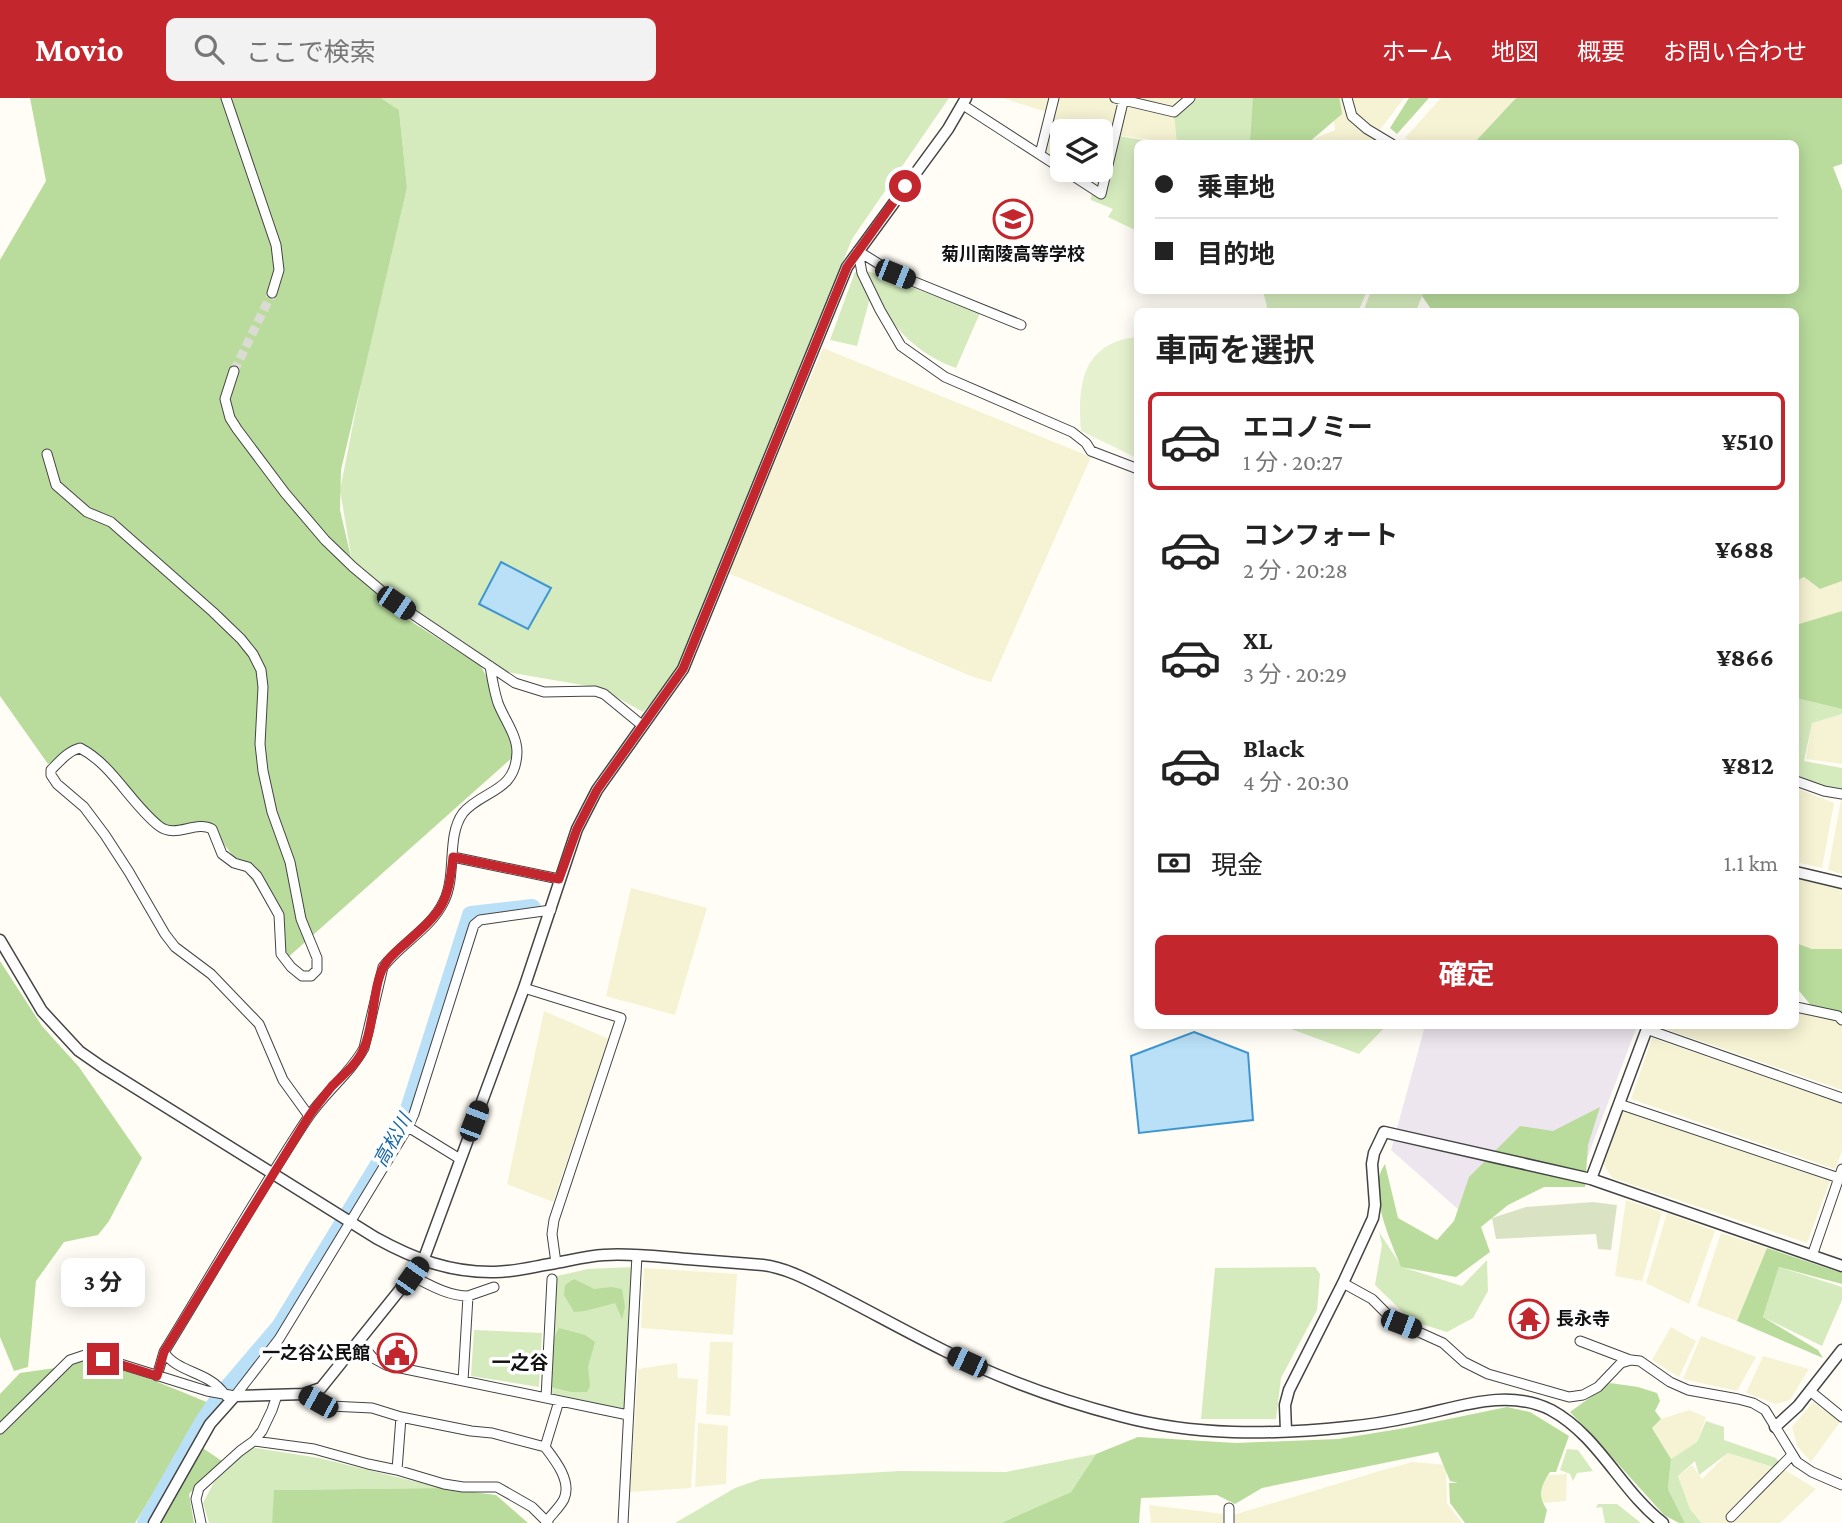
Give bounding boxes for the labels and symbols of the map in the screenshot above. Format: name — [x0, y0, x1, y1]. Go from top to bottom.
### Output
route start — [889, 170, 921, 202]
school or university icon: 菊川南陵高等学校 — [992, 198, 1034, 240]
place label: 菊川南陵高等学校 — [941, 244, 1085, 264]
car — [872, 256, 919, 292]
car — [373, 583, 420, 623]
car — [457, 1098, 492, 1144]
water label: 高松川 — [369, 1108, 416, 1170]
car — [392, 1253, 433, 1299]
callout: 3 分 — [61, 1258, 145, 1306]
temple icon: 長永寺 — [1508, 1298, 1550, 1340]
car — [1378, 1307, 1425, 1341]
place label: 長永寺 — [1556, 1309, 1610, 1329]
public building icon: 一之谷公民館 — [376, 1332, 418, 1374]
route end — [87, 1343, 119, 1375]
place label: 一之谷公民館 — [262, 1343, 370, 1363]
car — [944, 1344, 991, 1380]
district label: 一之谷 — [491, 1352, 549, 1373]
car — [295, 1383, 342, 1421]

